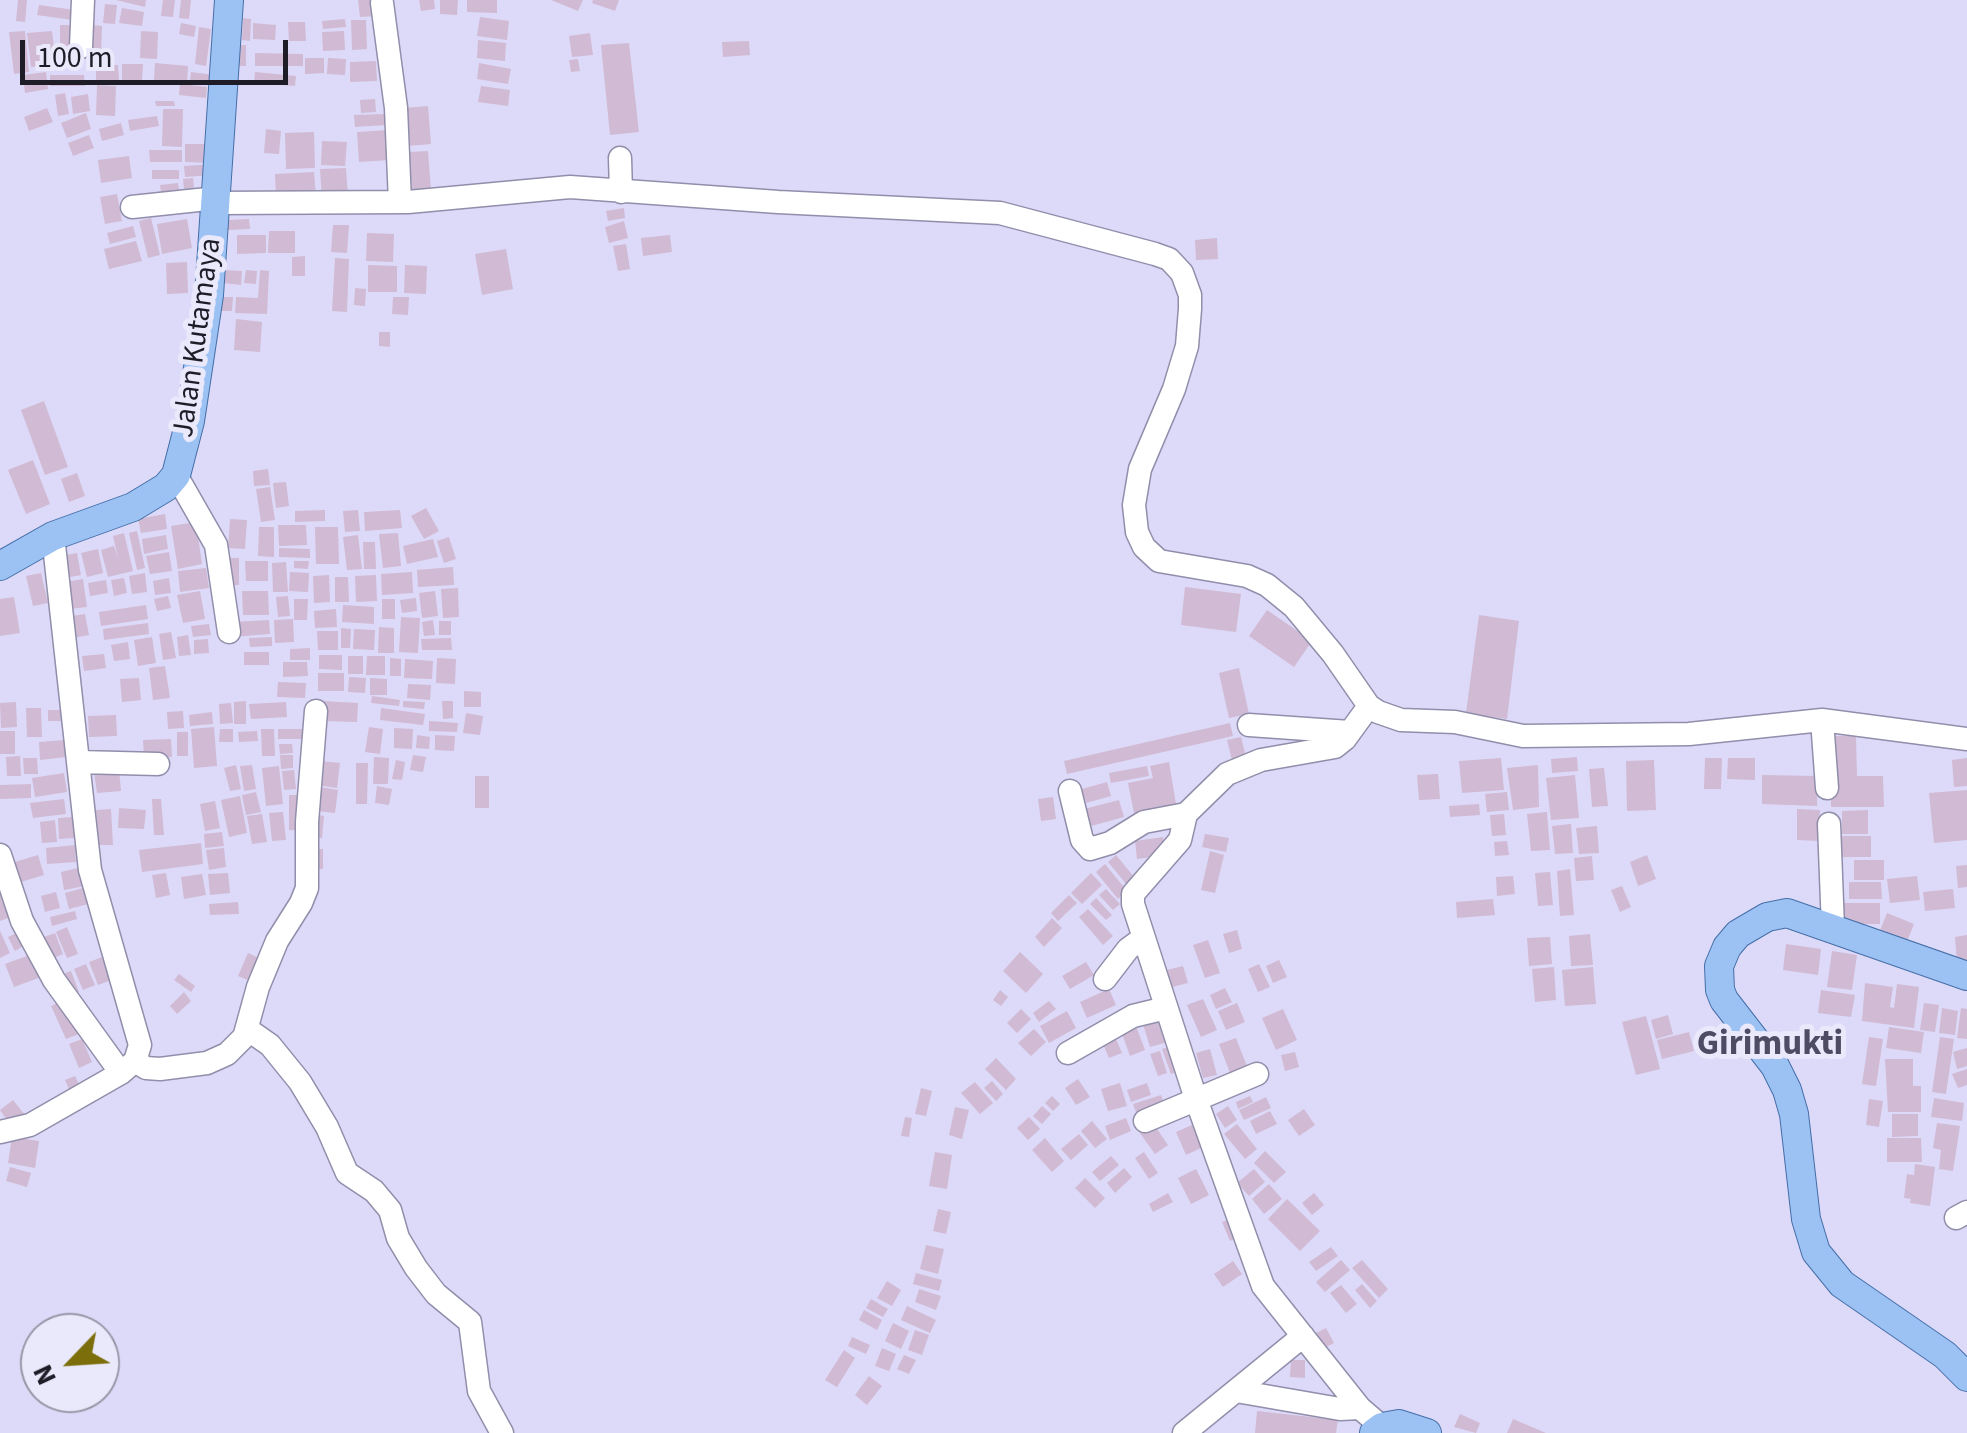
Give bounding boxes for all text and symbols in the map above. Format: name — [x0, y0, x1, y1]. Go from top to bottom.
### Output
scale bar — [25, 20, 292, 82]
text: 100 m — [37, 36, 113, 79]
street label: Jalan Kutamaya — [167, 236, 231, 440]
district label: Girimukti — [1697, 1025, 1843, 1067]
north arrow — [20, 1313, 120, 1413]
text: N — [23, 1358, 67, 1392]

